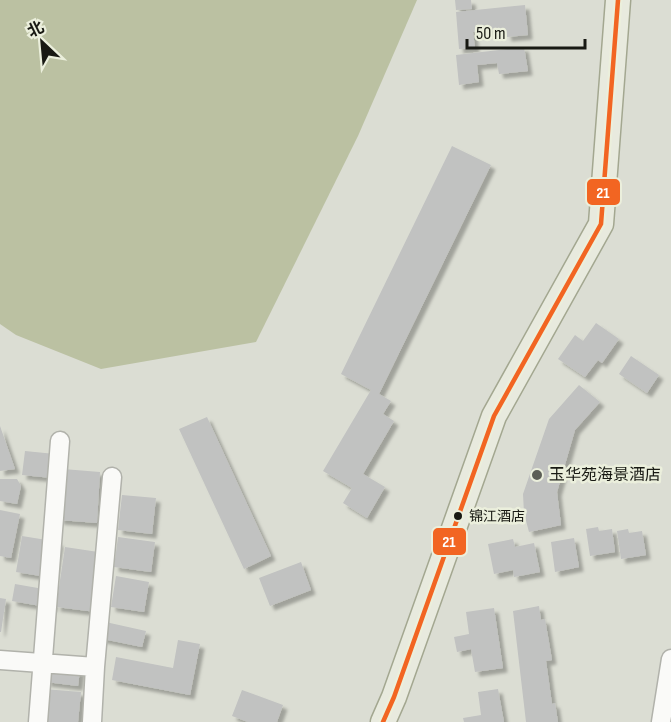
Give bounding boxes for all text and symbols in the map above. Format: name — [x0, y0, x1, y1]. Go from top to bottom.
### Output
north arrow — [12, 12, 72, 72]
scale bar — [467, 12, 586, 50]
text: 北 — [25, 18, 47, 42]
text: 50 m — [476, 23, 506, 44]
line badge: 21 — [586, 178, 621, 206]
text: 21 — [596, 184, 610, 203]
place label: 玉华苑海景酒店 — [549, 466, 661, 485]
marker: 玉华苑海景酒店 — [530, 468, 544, 482]
place label: 锦江酒店 — [469, 508, 525, 525]
marker: 锦江酒店 — [452, 510, 464, 522]
line badge: 21 — [432, 527, 467, 556]
text: 21 — [442, 533, 456, 552]

